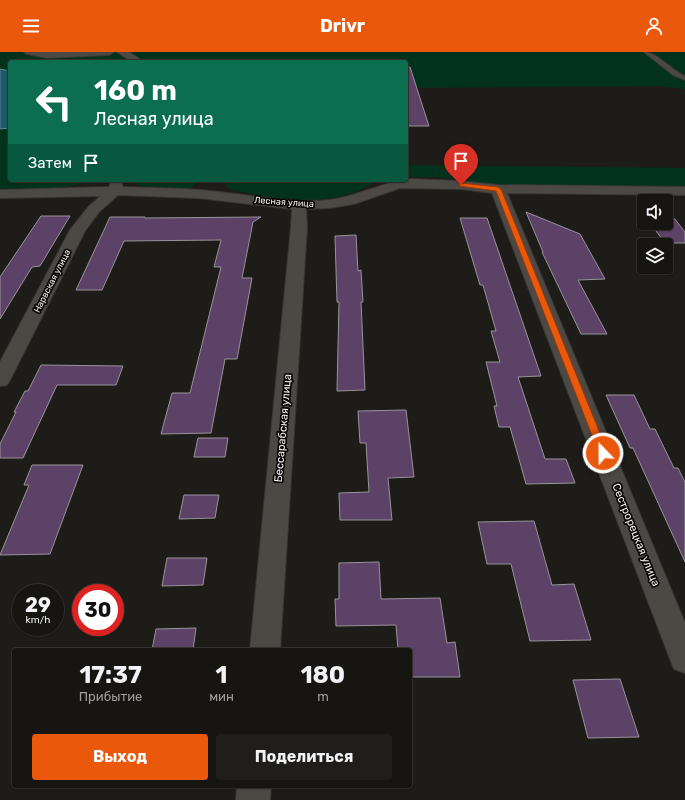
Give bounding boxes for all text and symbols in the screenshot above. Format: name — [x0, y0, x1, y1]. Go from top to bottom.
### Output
icon: menu — [20, 15, 42, 37]
text: Drivr — [320, 15, 365, 37]
icon: person — [643, 15, 665, 37]
text: 160 m — [94, 74, 177, 107]
icon: left — [28, 76, 80, 128]
text: Лесная улица — [94, 108, 214, 130]
pin — [444, 144, 478, 185]
icon: arrive — [450, 150, 472, 172]
icon: arrive — [80, 152, 102, 174]
text: Затем — [28, 154, 72, 172]
map controls — [637, 194, 673, 274]
button: sound — [637, 194, 673, 230]
street label: Лесная улица — [254, 195, 314, 209]
button: layers — [637, 238, 673, 274]
street label: Нарвская улица — [32, 248, 72, 314]
street label: Бессарабская улица — [272, 373, 294, 483]
position arrow — [582, 432, 624, 474]
street label: Сестрорецкая улица — [609, 482, 663, 588]
speed limit sign: 30 — [72, 584, 124, 636]
text: 29 — [25, 593, 51, 617]
text: km/h — [26, 614, 50, 626]
text: 17:37 — [79, 661, 142, 689]
text: 1 — [216, 661, 227, 689]
text: 180 — [301, 661, 345, 689]
text: Прибытие — [79, 689, 142, 704]
text: мин — [209, 689, 234, 704]
text: m — [317, 689, 329, 704]
button: Выход — [32, 734, 208, 780]
button: Поделиться — [216, 734, 392, 780]

